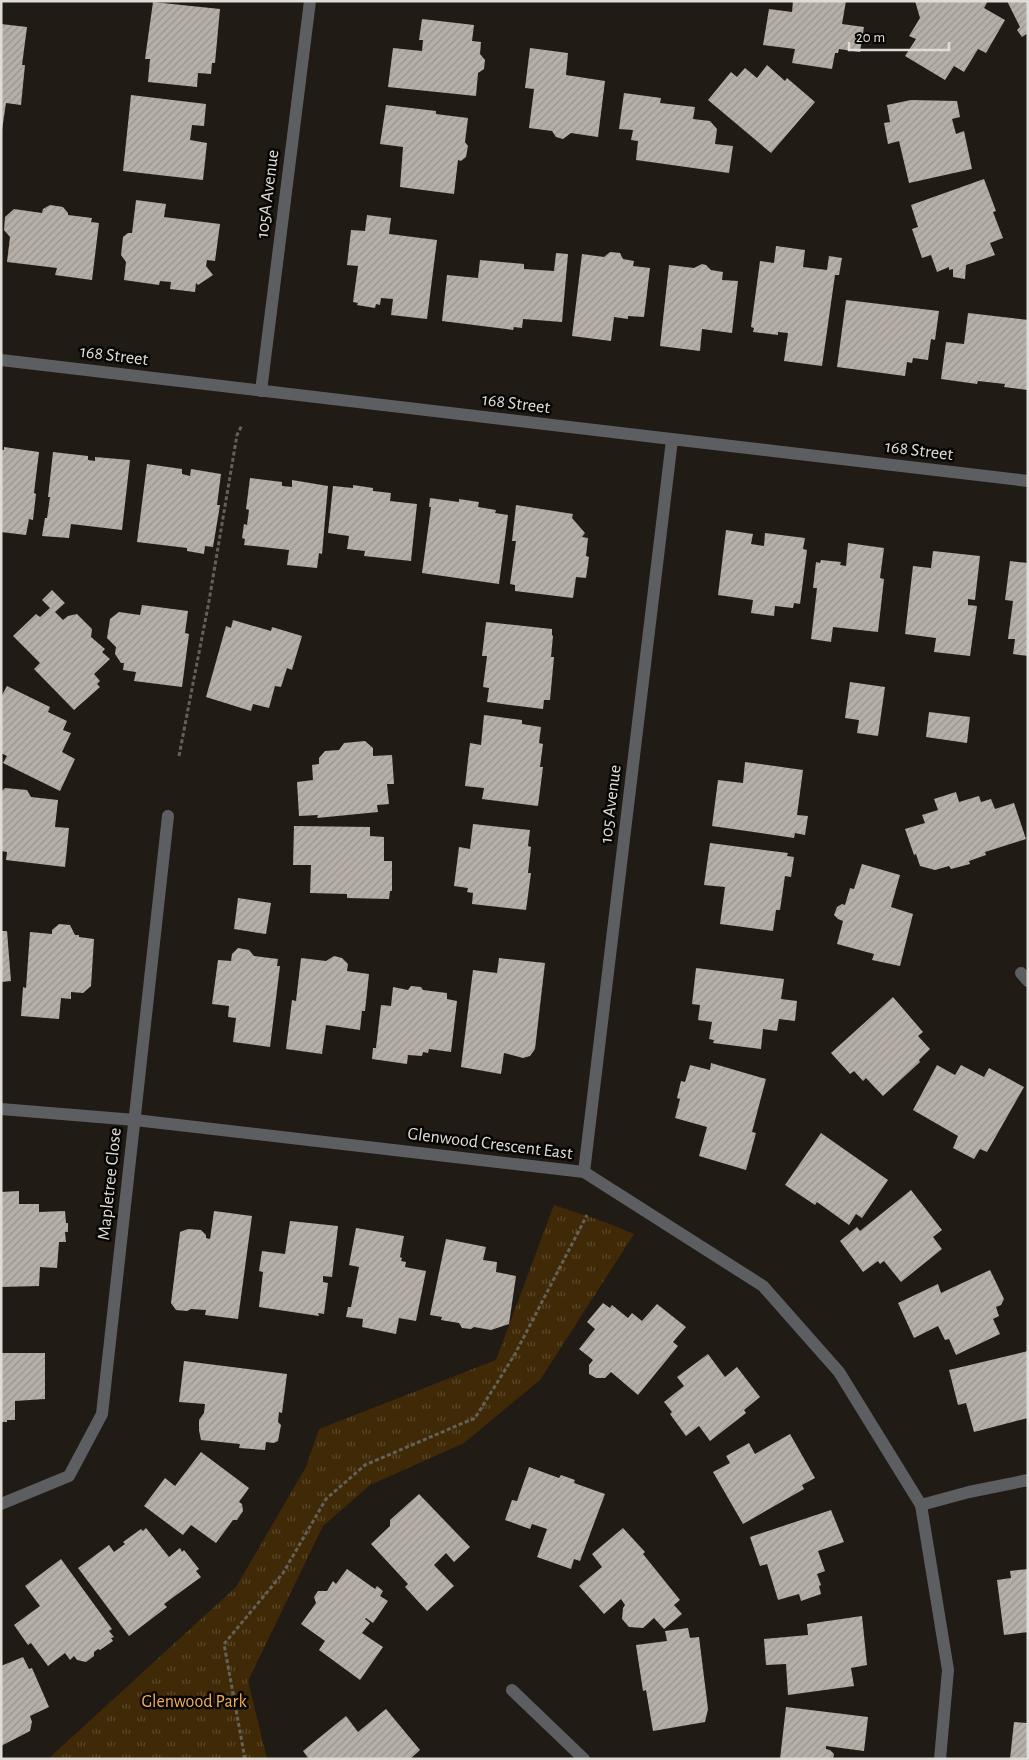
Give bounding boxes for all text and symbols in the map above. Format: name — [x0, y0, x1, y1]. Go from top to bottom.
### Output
scale bar — [849, 20, 949, 52]
text: 20 m — [856, 30, 885, 45]
street label: 105A Avenue — [254, 149, 282, 239]
street label: 168 Street — [79, 343, 149, 369]
street label: 168 Street — [481, 391, 551, 417]
street label: 168 Street — [884, 438, 954, 464]
street label: 105 Avenue — [597, 764, 625, 844]
street label: Glenwood Crescent East — [406, 1125, 574, 1163]
street label: Mapletree Close — [95, 1127, 125, 1241]
park label: Glenwood Park — [141, 1693, 247, 1711]

